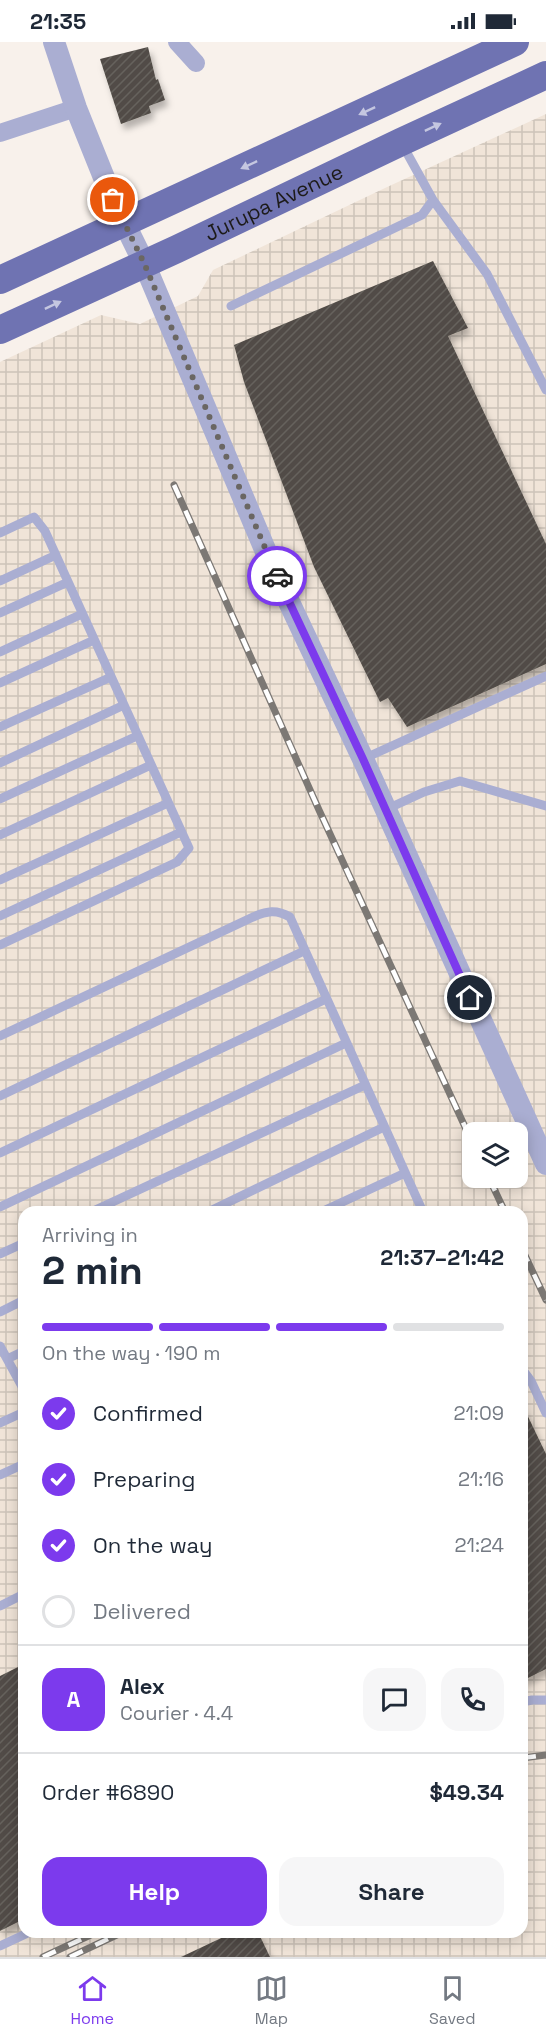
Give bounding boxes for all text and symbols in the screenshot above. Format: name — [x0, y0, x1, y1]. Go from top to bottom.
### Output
text: 21:35 — [30, 7, 86, 35]
one-way arrow — [357, 106, 375, 116]
one-way arrow — [425, 122, 443, 132]
street label: Jurupa Avenue — [200, 158, 347, 247]
one-way arrow — [241, 161, 258, 170]
pin — [87, 174, 138, 225]
icon: bag — [96, 183, 129, 216]
one-way arrow — [45, 301, 62, 310]
courier — [247, 546, 307, 606]
icon: car — [261, 560, 294, 593]
pin — [444, 972, 495, 1023]
icon: home — [453, 981, 486, 1014]
map controls — [462, 1122, 528, 1188]
button: layers — [462, 1122, 528, 1188]
text: Arriving in — [42, 1222, 138, 1248]
text: 21:37–21:42 — [380, 1243, 504, 1271]
text: 2 min — [42, 1246, 143, 1295]
text: On the way · 190 m — [42, 1340, 220, 1366]
icon: check — [42, 1397, 75, 1430]
text: Confirmed — [93, 1399, 203, 1427]
text: 21:09 — [453, 1400, 504, 1426]
icon: check — [42, 1463, 75, 1496]
text: Preparing — [93, 1465, 195, 1493]
text: 21:16 — [458, 1466, 504, 1492]
icon: check — [42, 1529, 75, 1562]
text: On the way — [93, 1531, 212, 1559]
text: 21:24 — [455, 1532, 504, 1558]
text: Delivered — [93, 1597, 191, 1625]
button: chat — [363, 1668, 426, 1731]
button: phone — [441, 1668, 504, 1731]
text: Alex — [120, 1672, 165, 1700]
text: A — [67, 1685, 80, 1713]
text: Courier · 4.4 — [120, 1700, 233, 1726]
text: Order #6890 — [42, 1778, 174, 1806]
text: $49.34 — [429, 1778, 504, 1806]
button: Help — [42, 1857, 267, 1926]
button: Share — [279, 1857, 504, 1926]
tab: Home — [70, 1972, 114, 2029]
tab: Map — [255, 1972, 288, 2029]
tab: Saved — [429, 1972, 476, 2029]

